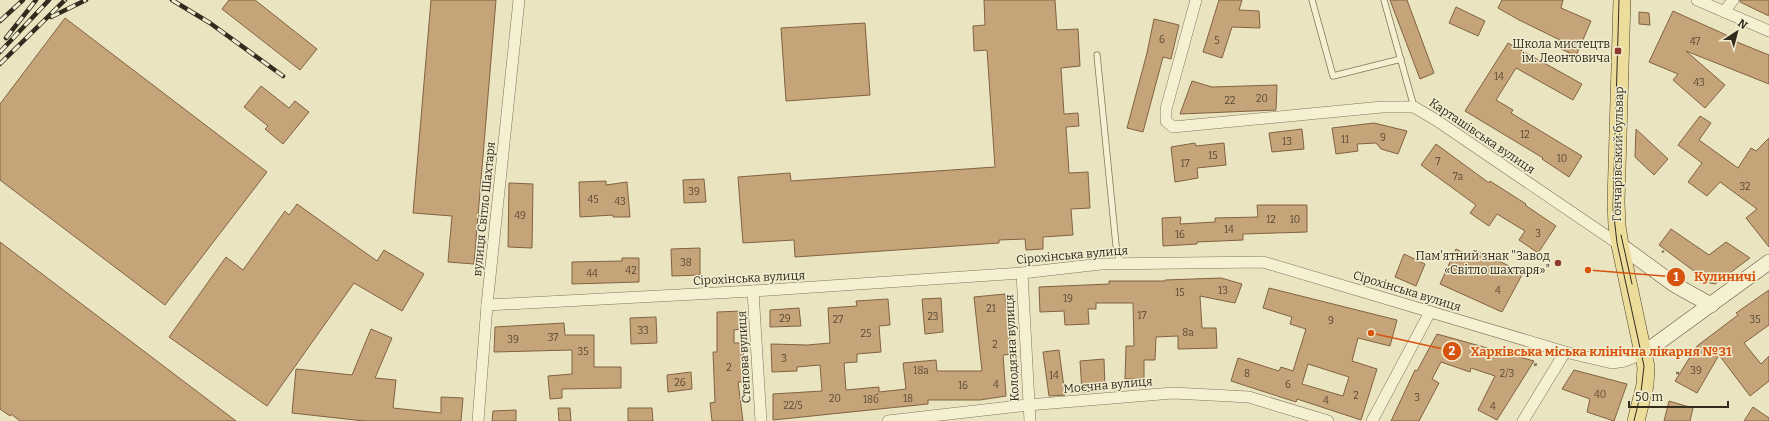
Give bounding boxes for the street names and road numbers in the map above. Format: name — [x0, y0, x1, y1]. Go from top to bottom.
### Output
street label: Гончарівський бульвар — [1610, 86, 1626, 222]
street label: Карташівська вулиця — [1426, 95, 1538, 177]
street label: вулиця Світло Шахтаря — [470, 141, 498, 277]
street label: Сірохінська вулиця — [1015, 243, 1129, 267]
street label: Сірохінська вулиця — [693, 268, 806, 288]
street label: Сірохінська вулиця — [1351, 268, 1463, 314]
street label: Колодязна вулиця — [1002, 294, 1022, 402]
street label: Степова вулиця — [735, 310, 753, 404]
street label: Моєчна вулиця — [1063, 374, 1154, 396]

